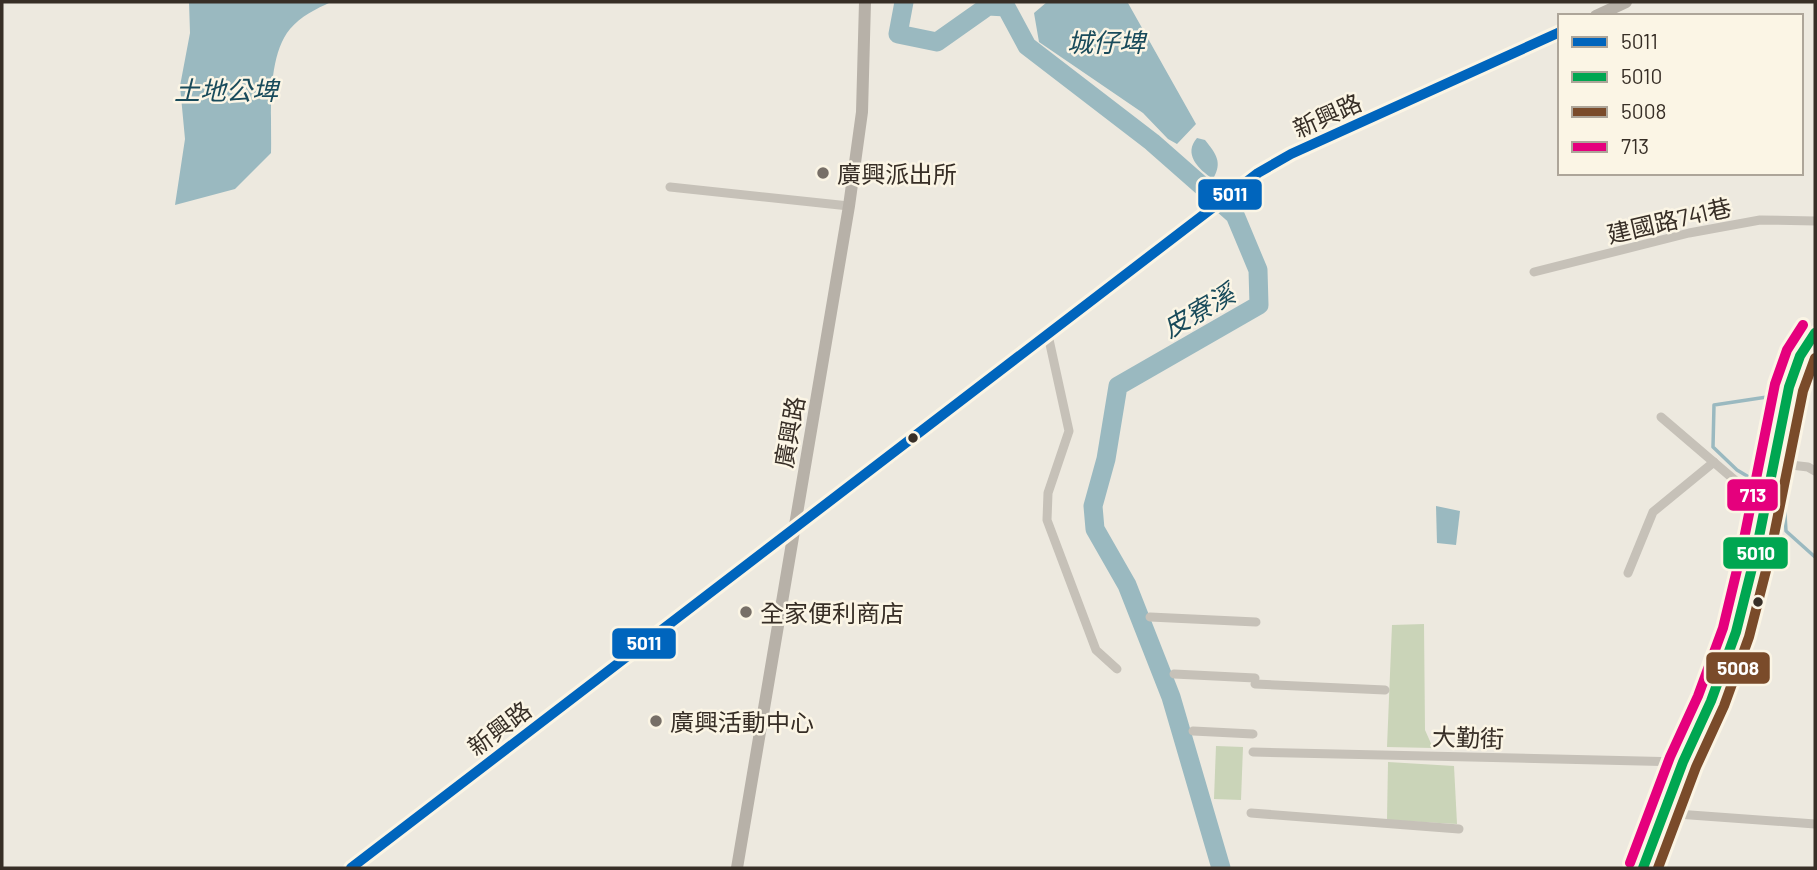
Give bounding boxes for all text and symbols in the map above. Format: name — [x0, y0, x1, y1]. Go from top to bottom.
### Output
legend — [1558, 14, 1803, 175]
water label: 城仔埤 — [1067, 26, 1148, 57]
text: 5011 — [1621, 28, 1658, 53]
text: 5010 — [1621, 63, 1662, 88]
water label: 土地公埤 — [174, 74, 281, 105]
street label: 新興路 — [1288, 87, 1366, 143]
text: 5008 — [1621, 98, 1666, 123]
text: 713 — [1621, 133, 1649, 158]
place label: 廣興派出所 — [837, 159, 957, 188]
marker: 廣興派出所 — [815, 165, 831, 181]
line badge: 5011 — [1197, 178, 1263, 211]
text: 5011 — [1213, 182, 1247, 205]
street label: 建國路741巷 — [1604, 192, 1734, 248]
water label: 皮寮溪 — [1156, 275, 1243, 343]
street label: 廣興路 — [768, 394, 810, 470]
unlabelled marker — [906, 431, 920, 445]
line badge: 713 — [1726, 478, 1779, 512]
text: 713 — [1740, 483, 1766, 506]
line badge: 5010 — [1722, 536, 1789, 570]
text: 5010 — [1737, 541, 1775, 564]
unlabelled marker — [1751, 595, 1765, 609]
place label: 全家便利商店 — [760, 598, 904, 627]
marker: 全家便利商店 — [738, 604, 754, 620]
line badge: 5011 — [611, 627, 677, 660]
text: 5011 — [627, 631, 661, 654]
line badge: 5008 — [1705, 651, 1771, 685]
text: 5008 — [1717, 656, 1759, 679]
street label: 新興路 — [462, 695, 536, 761]
place label: 廣興活動中心 — [670, 707, 814, 736]
marker: 廣興活動中心 — [648, 713, 664, 729]
street label: 大勤街 — [1432, 721, 1504, 753]

